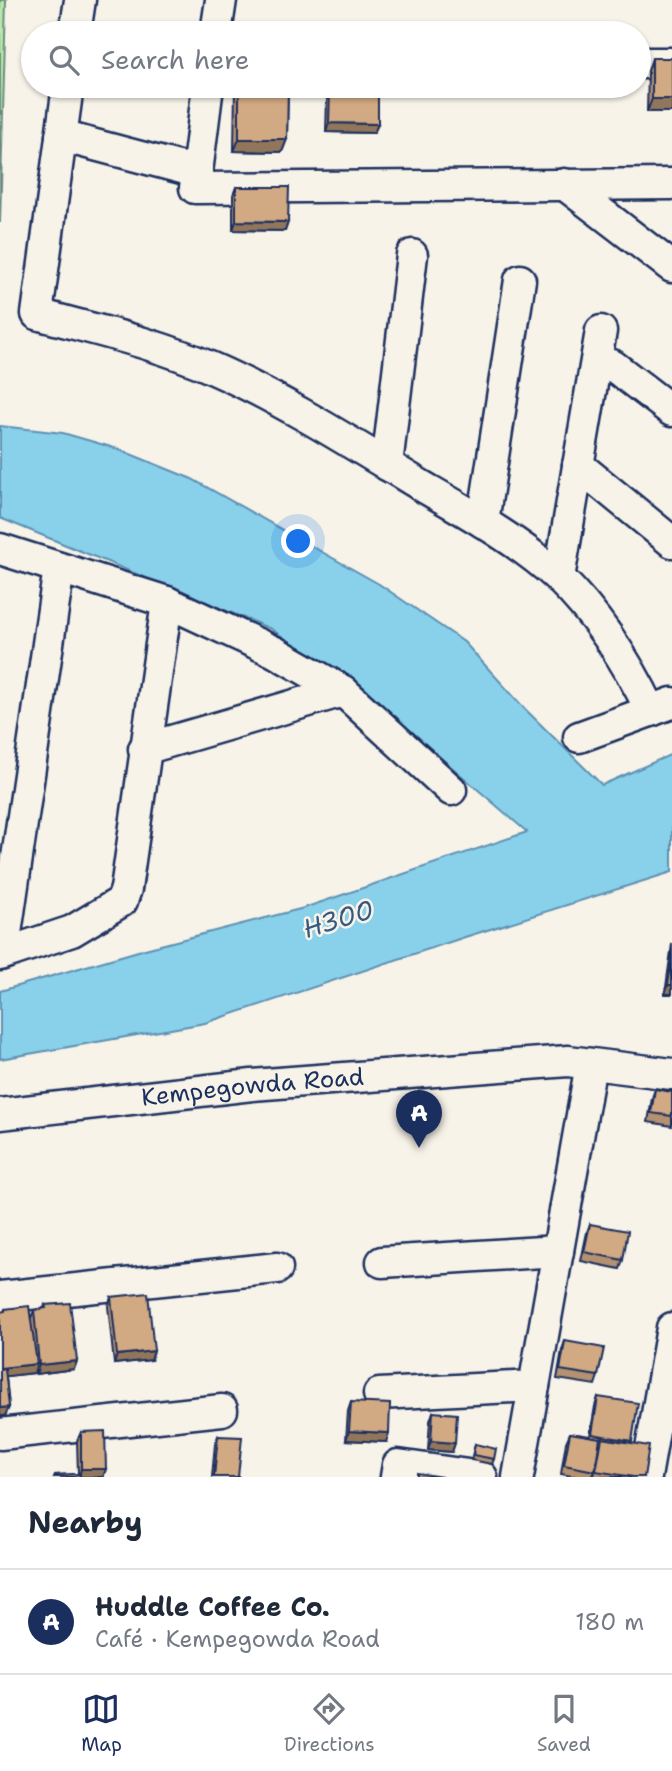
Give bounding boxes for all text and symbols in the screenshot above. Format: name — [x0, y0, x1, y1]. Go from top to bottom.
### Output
search box — [21, 21, 651, 98]
icon: search — [45, 41, 83, 79]
text: Search here — [101, 42, 250, 77]
your location — [281, 524, 315, 558]
water label: H300 — [298, 891, 377, 946]
street label: Kempegowda Road — [139, 1061, 365, 1114]
pin: A — [396, 1090, 442, 1148]
text: Nearby — [28, 1502, 143, 1543]
text: Huddle Coffee Co. — [95, 1589, 330, 1624]
text: A — [42, 1607, 60, 1637]
text: 180 m — [575, 1607, 644, 1637]
text: Café · Kempegowda Road — [95, 1624, 380, 1654]
tab: Map — [81, 1690, 122, 1757]
tab: Directions — [284, 1690, 375, 1757]
tab: Saved — [537, 1690, 591, 1757]

